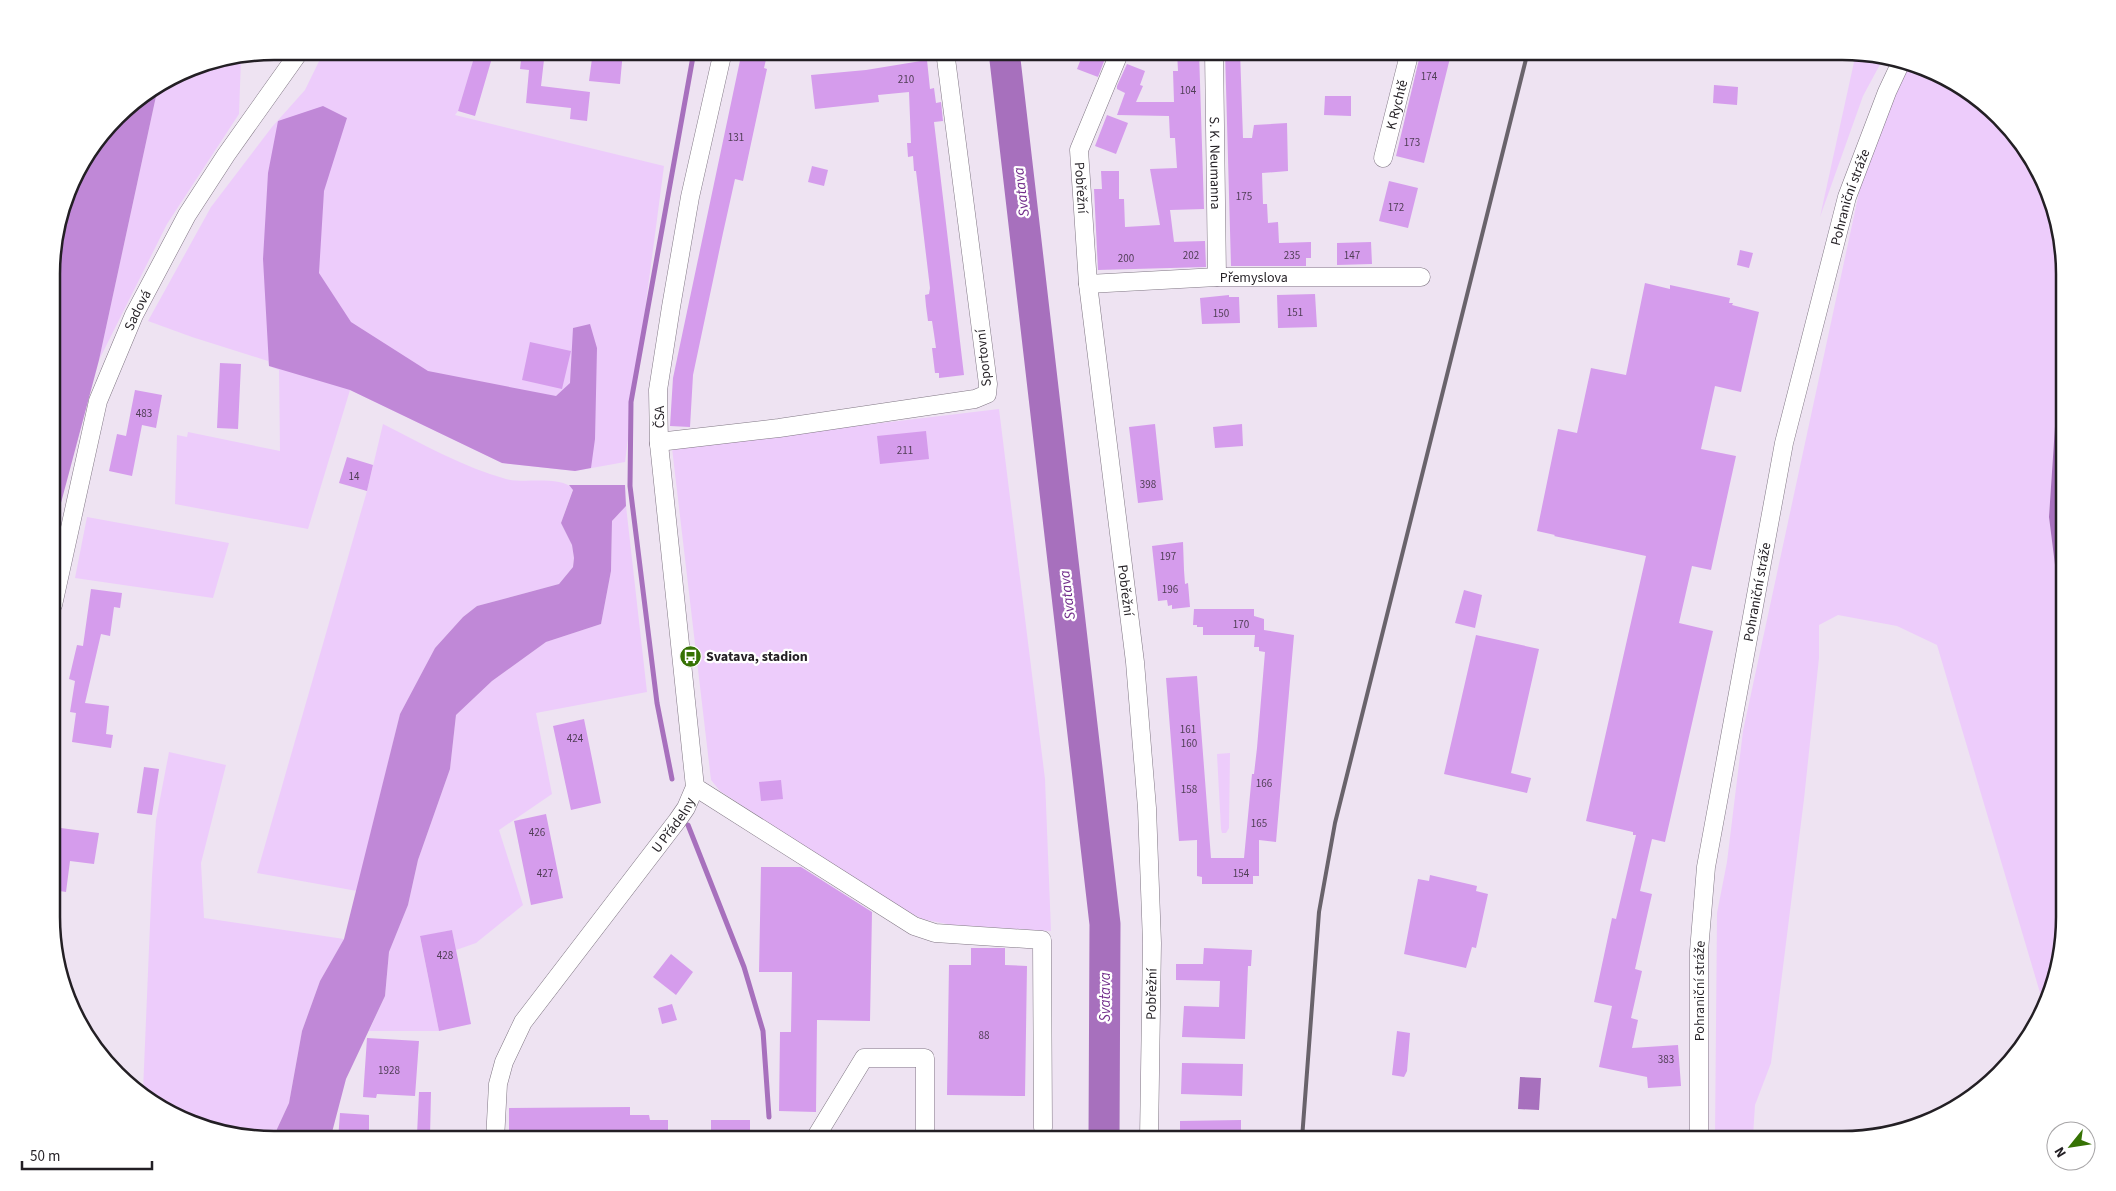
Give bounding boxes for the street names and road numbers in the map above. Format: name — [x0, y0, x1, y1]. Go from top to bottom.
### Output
street label: K Rychtě — [1382, 78, 1413, 132]
street label: S. K. Neumanna — [1204, 116, 1225, 210]
street label: Pohraniční stráže — [1826, 146, 1875, 248]
street label: Pobřežní — [1069, 161, 1092, 215]
street label: Přemyslova — [1220, 268, 1288, 288]
street label: Sadová — [120, 287, 157, 334]
street label: Sportovní — [971, 328, 997, 387]
street label: ČSA — [650, 405, 670, 429]
street label: Pohraniční stráže — [1739, 541, 1777, 643]
street label: Pobřežní — [1112, 563, 1138, 618]
street label: U Přádelny — [647, 794, 701, 857]
street label: Pohraniční stráže — [1690, 940, 1711, 1041]
street label: Pobřežní — [1142, 967, 1162, 1020]

